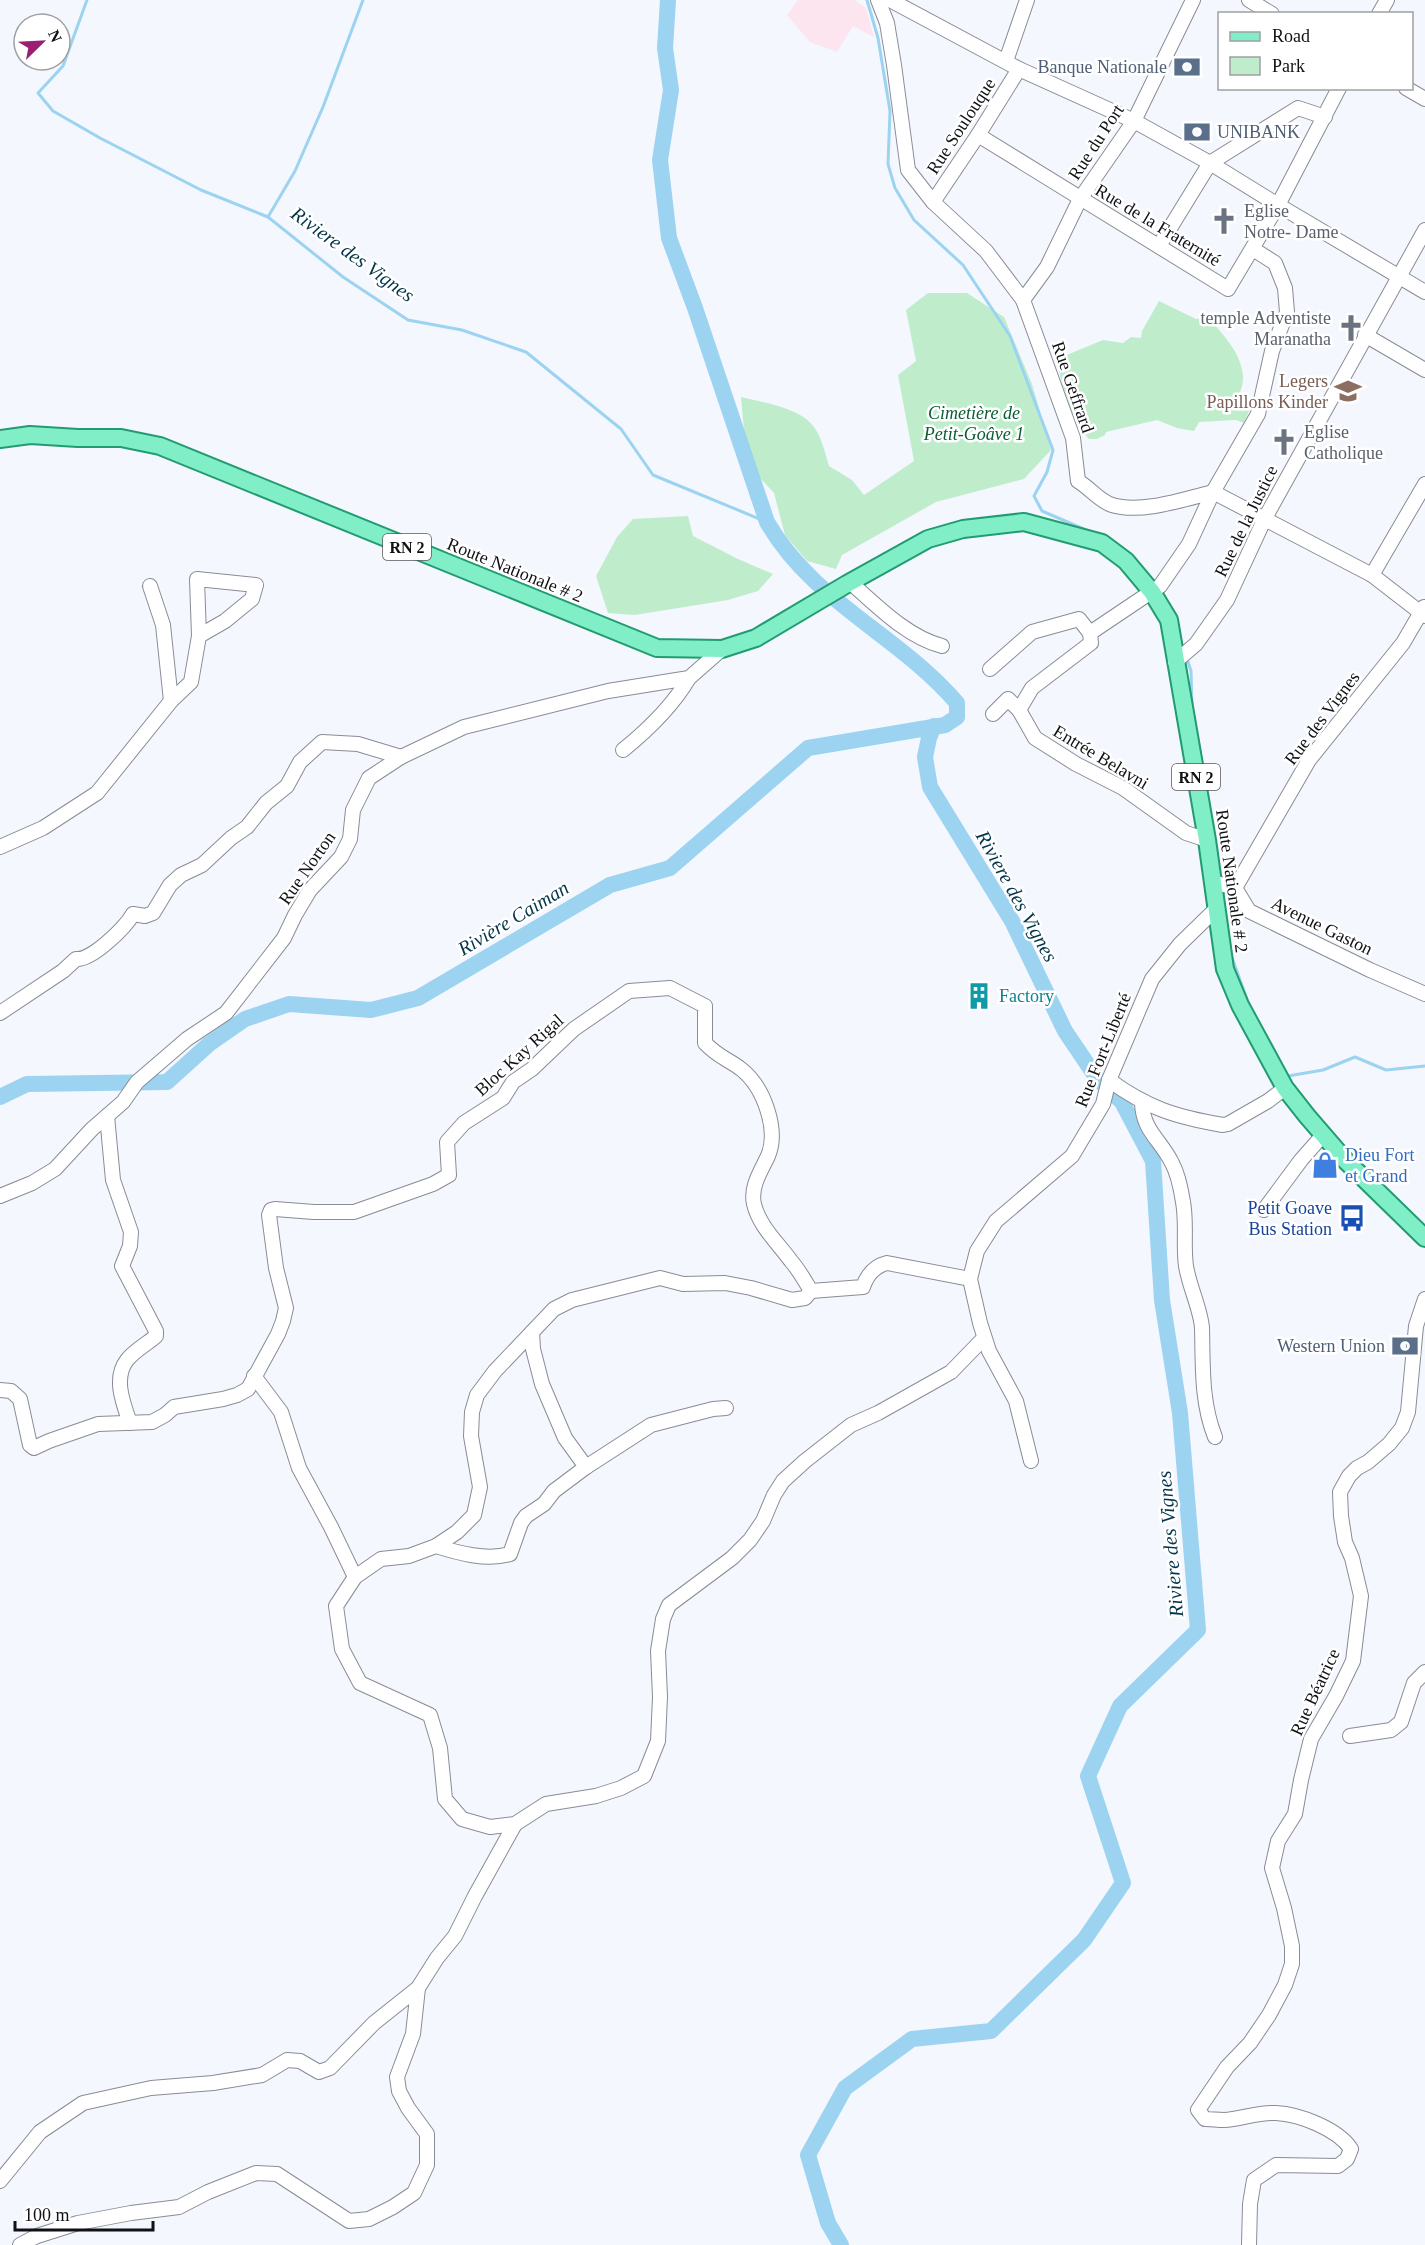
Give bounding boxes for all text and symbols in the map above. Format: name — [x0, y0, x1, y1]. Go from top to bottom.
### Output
north arrow — [12, 12, 72, 72]
legend — [1218, 12, 1413, 90]
text: Road — [1272, 26, 1310, 46]
text: N — [45, 27, 66, 45]
bank icon: Banque Nationale — [1172, 52, 1202, 82]
text: Park — [1272, 56, 1305, 76]
place label: Banque Nationale — [1038, 57, 1167, 77]
street label: Rue Soulouque — [923, 74, 999, 178]
street label: Rue du Port — [1064, 100, 1128, 184]
bank icon: UNIBANK — [1182, 117, 1212, 147]
place label: UNIBANK — [1217, 122, 1300, 142]
street label: Rue de la Fraternité — [1092, 180, 1224, 270]
water label: Riviere des Vignes — [286, 201, 419, 307]
place label: Eglise Notre- Dame — [1244, 201, 1338, 242]
church icon: Eglise Notre- Dame — [1209, 206, 1239, 236]
place label: temple Adventiste Maranatha — [1201, 308, 1331, 349]
church icon: temple Adventiste Maranatha — [1336, 313, 1366, 343]
street label: Rue Geffrard — [1048, 339, 1098, 435]
place label: Legers Papillons Kinder — [1207, 371, 1328, 412]
school or university icon: Legers Papillons Kinder — [1333, 376, 1363, 406]
park label: Cimetière de Petit-Goâve 1 — [923, 403, 1024, 444]
place label: Eglise Catholique — [1304, 422, 1383, 463]
church icon: Eglise Catholique — [1269, 427, 1299, 457]
street label: Rue de la Justice — [1210, 462, 1282, 580]
road number: RN 2 — [383, 534, 431, 560]
street label: Route Nationale # 2 — [444, 534, 586, 606]
street label: Rue des Vignes — [1280, 667, 1364, 769]
street label: Entrée Belavni — [1050, 721, 1152, 793]
road number: RN 2 — [1172, 764, 1220, 790]
street label: Route Nationale # 2 — [1212, 808, 1252, 954]
water label: Riviere des Vignes — [970, 826, 1062, 966]
street label: Rue Norton — [275, 828, 339, 908]
water label: Rivière Caiman — [453, 876, 572, 960]
street label: Avenue Gaston — [1268, 893, 1376, 959]
building icon: Factory — [964, 981, 994, 1011]
place label: Factory — [999, 986, 1054, 1006]
street label: Rue Fort-Liberté — [1071, 990, 1135, 1110]
street label: Bloc Kay Rigal — [471, 1010, 567, 1100]
place label: Dieu Fort et Grand — [1345, 1145, 1415, 1186]
shop icon: Dieu Fort et Grand — [1310, 1150, 1340, 1180]
place label: Petit Goave Bus Station — [1248, 1198, 1332, 1239]
bus stop icon: Petit Goave Bus Station — [1337, 1203, 1367, 1233]
bank icon: Western Union — [1390, 1331, 1420, 1361]
place label: Western Union — [1277, 1336, 1385, 1356]
water label: Riviere des Vignes — [1153, 1470, 1188, 1619]
street label: Rue Béatrice — [1286, 1645, 1344, 1739]
scale bar — [15, 2194, 153, 2232]
text: 100 m — [24, 2205, 70, 2225]

